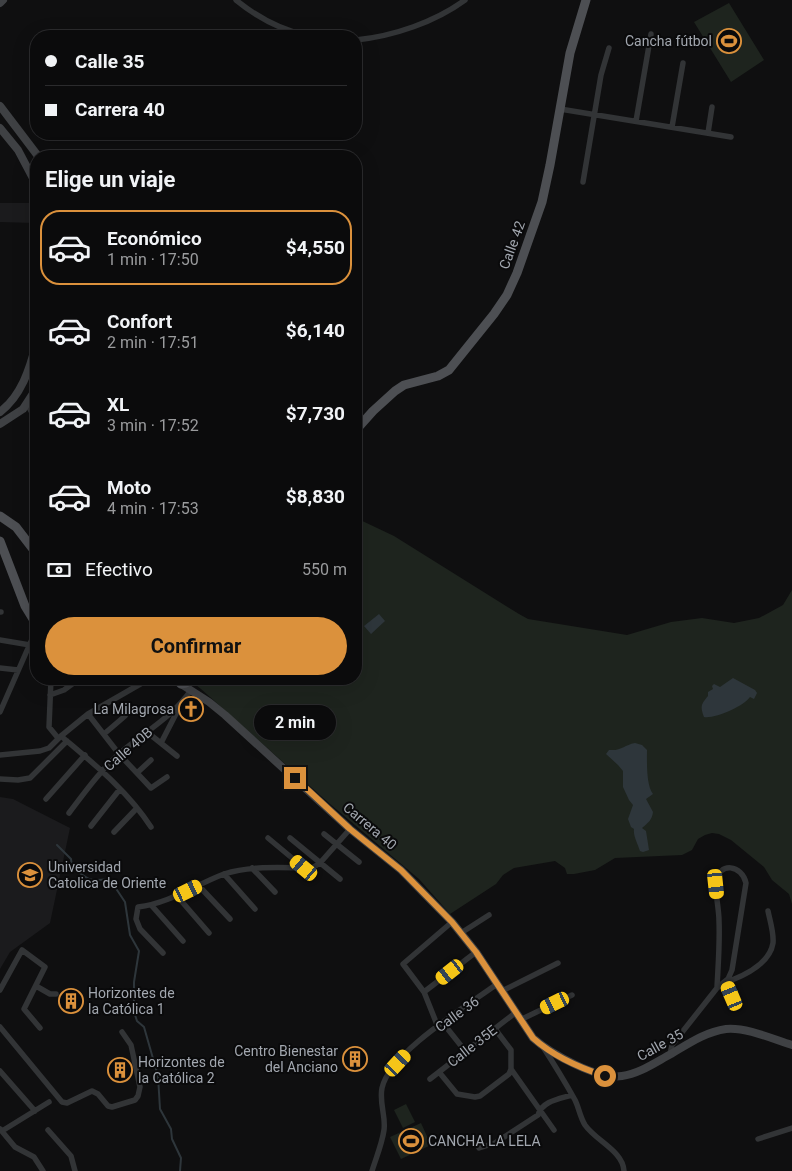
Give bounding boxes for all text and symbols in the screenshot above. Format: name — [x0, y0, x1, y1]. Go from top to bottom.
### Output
sports icon: Cancha fútbol — [716, 28, 742, 54]
place label: Cancha fútbol — [625, 33, 712, 49]
text: Calle 35 — [75, 50, 144, 73]
text: Carrera 40 — [75, 98, 165, 121]
text: Elige un viaje — [45, 167, 175, 192]
street label: Calle 42 — [496, 219, 528, 271]
icon: car — [47, 225, 92, 270]
text: Económico — [107, 227, 202, 250]
text: $4,550 — [286, 236, 345, 259]
text: 1 min · 17:50 — [107, 250, 199, 269]
icon: car — [47, 308, 92, 353]
text: Confort — [107, 310, 172, 333]
text: $6,140 — [286, 319, 345, 342]
text: 2 min · 17:51 — [107, 333, 199, 352]
icon: car — [47, 391, 92, 436]
text: XL — [107, 393, 129, 416]
text: $7,730 — [286, 402, 345, 425]
text: 3 min · 17:52 — [107, 416, 199, 435]
icon: car — [47, 474, 92, 519]
text: Moto — [107, 476, 151, 499]
text: $8,830 — [286, 485, 345, 508]
text: 4 min · 17:53 — [107, 499, 199, 518]
icon: cash — [45, 556, 73, 584]
text: Efectivo — [85, 558, 153, 581]
text: 550 m — [302, 560, 347, 579]
button: Confirmar — [45, 617, 347, 675]
church icon: La Milagrosa — [178, 696, 204, 722]
place label: La Milagrosa — [93, 701, 174, 717]
callout: 2 min — [254, 706, 336, 740]
text: 2 min — [275, 713, 315, 732]
street label: Calle 40B — [101, 724, 155, 774]
route end — [284, 767, 306, 789]
street label: Carrera 40 — [340, 799, 400, 853]
car — [287, 853, 320, 883]
place label: Universidad Catolica de Oriente — [48, 859, 166, 891]
school or university icon: Universidad Catolica de Oriente — [17, 862, 43, 888]
car — [706, 868, 725, 900]
car — [171, 878, 204, 904]
car — [433, 957, 466, 987]
car — [719, 979, 744, 1013]
place label: Horizontes de la Católica 1 — [88, 985, 175, 1017]
building icon: Horizontes de la Católica 1 — [58, 988, 84, 1014]
car — [538, 990, 571, 1016]
street label: Calle 36 — [432, 993, 482, 1035]
street label: Calle 35E — [444, 1022, 500, 1070]
street label: Calle 35 — [634, 1026, 686, 1064]
place label: Centro Bienestar del Anciano — [234, 1043, 338, 1075]
building icon: Centro Bienestar del Anciano — [342, 1046, 368, 1072]
car — [382, 1047, 413, 1079]
place label: Horizontes de la Católica 2 — [138, 1054, 225, 1086]
building icon: Horizontes de la Católica 2 — [107, 1057, 133, 1083]
route start — [594, 1065, 616, 1087]
sports icon: CANCHA LA LELA — [398, 1128, 424, 1154]
place label: CANCHA LA LELA — [428, 1133, 541, 1149]

